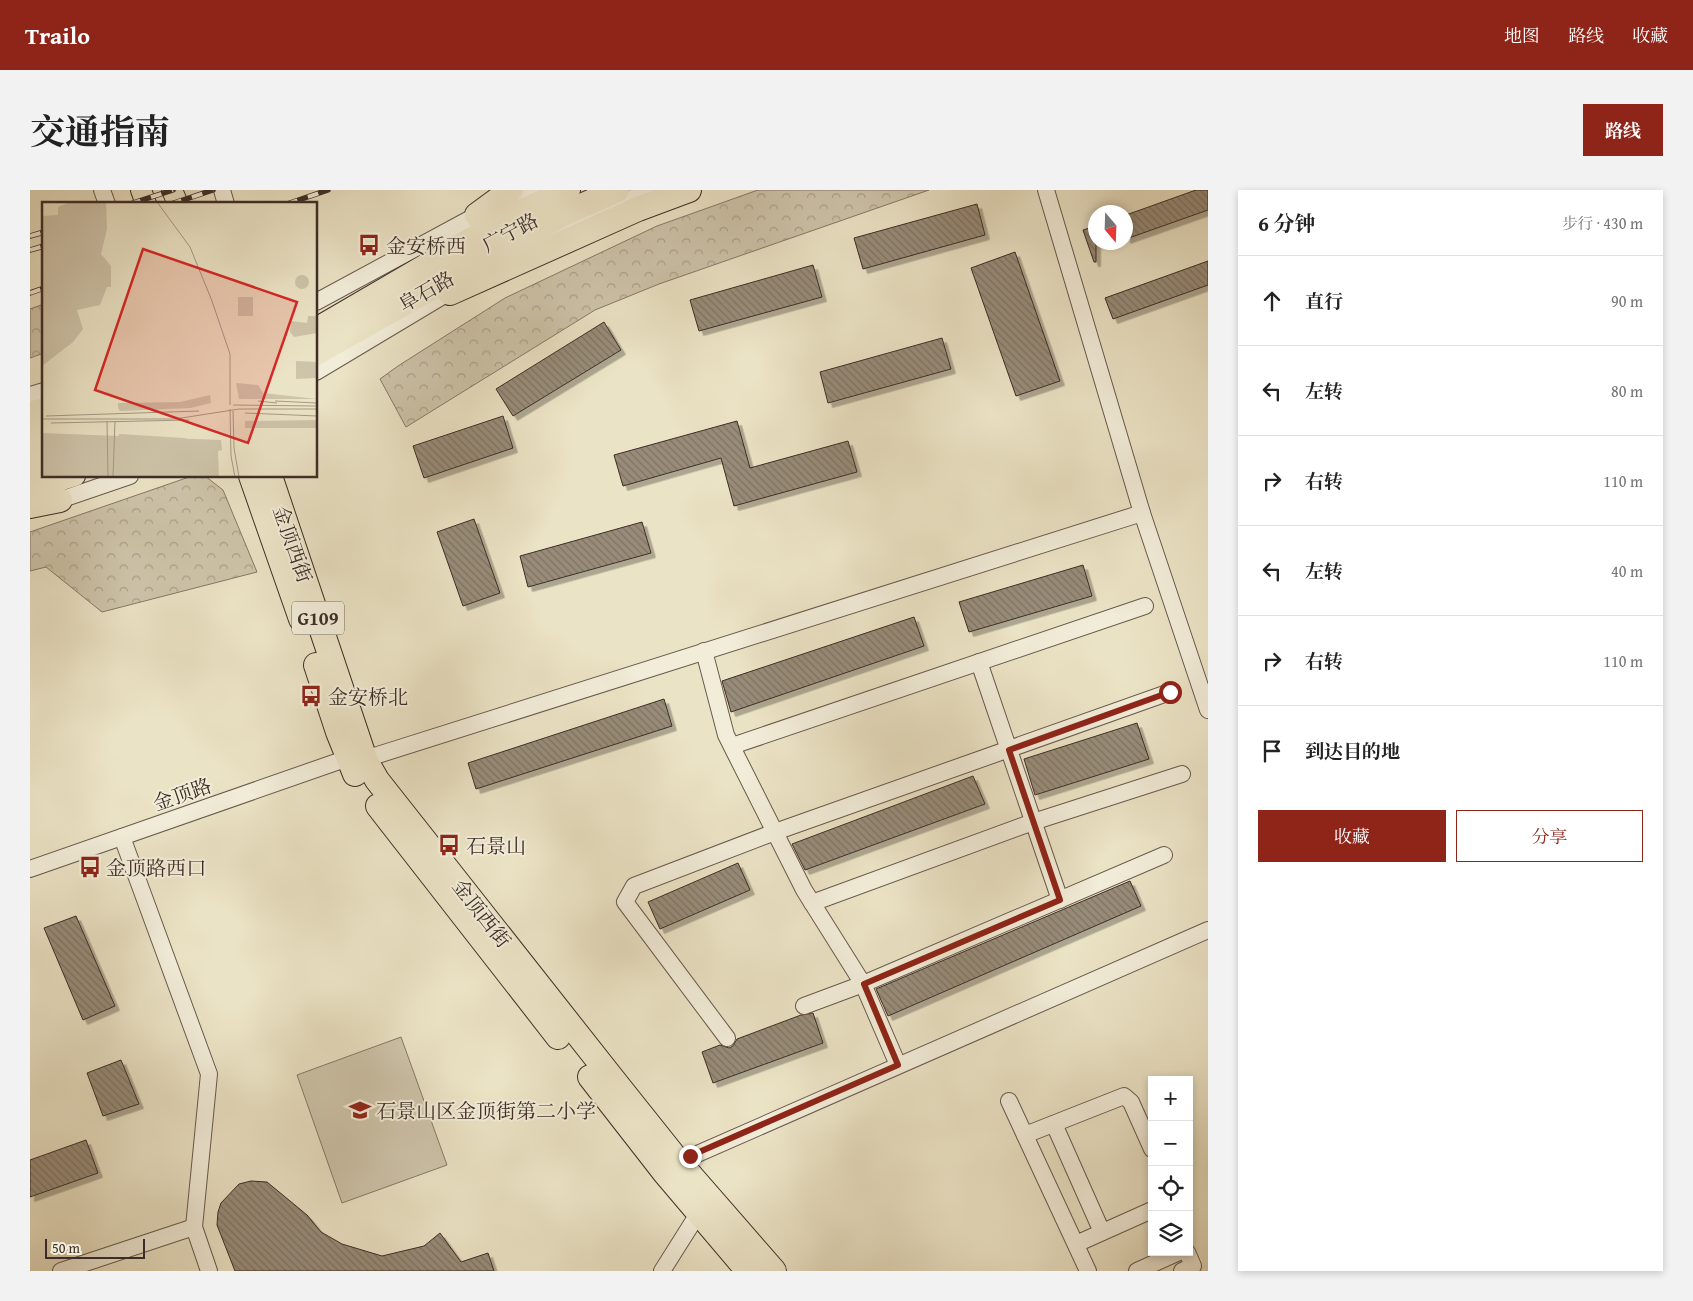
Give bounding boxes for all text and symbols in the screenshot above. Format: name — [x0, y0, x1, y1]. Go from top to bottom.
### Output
text: Trailo — [25, 18, 90, 53]
text: 地图 — [1504, 22, 1540, 49]
text: 路线 — [1568, 22, 1604, 49]
text: 收藏 — [1632, 22, 1668, 49]
button: 路线 — [1583, 104, 1663, 156]
text: 交通指南 — [30, 106, 170, 157]
inset map — [42, 202, 318, 478]
street label: 广宁路 — [477, 205, 543, 259]
north arrow — [1088, 205, 1133, 250]
text: 6 分钟 — [1258, 208, 1316, 239]
text: 步行 · 430 m — [1562, 211, 1643, 235]
place label: 金安桥西 — [386, 231, 466, 260]
bus stop icon: 金安桥西 — [356, 232, 382, 258]
street label: 阜石路 — [393, 263, 459, 319]
icon: ahead — [1258, 287, 1286, 315]
text: 直行 — [1305, 287, 1343, 315]
text: 90 m — [1611, 289, 1643, 313]
icon: left — [1258, 377, 1286, 405]
text: 左转 — [1305, 377, 1343, 405]
text: 80 m — [1611, 379, 1643, 403]
icon: right — [1258, 467, 1286, 495]
text: 右转 — [1305, 467, 1343, 495]
text: 110 m — [1603, 469, 1643, 493]
street label: 金顶西街 — [266, 501, 320, 587]
icon: left — [1258, 557, 1286, 585]
text: 左转 — [1305, 557, 1343, 585]
text: 40 m — [1611, 559, 1643, 583]
road number: G109 — [292, 602, 344, 634]
icon: right — [1258, 647, 1286, 675]
text: 右转 — [1305, 647, 1343, 675]
text: 110 m — [1603, 649, 1643, 673]
route start — [1159, 681, 1182, 704]
place label: 金安桥北 — [328, 682, 408, 711]
bus stop icon: 金安桥北 — [298, 683, 324, 709]
icon: arrive — [1258, 737, 1286, 765]
text: 到达目的地 — [1305, 737, 1400, 765]
street label: 金顶路 — [149, 771, 215, 817]
button: 收藏 — [1258, 810, 1446, 862]
button: 分享 — [1456, 810, 1643, 862]
place label: 石景山 — [466, 831, 526, 860]
bus stop icon: 石景山 — [436, 832, 462, 858]
place label: 金顶路西口 — [106, 853, 206, 882]
bus stop icon: 金顶路西口 — [77, 854, 103, 880]
street label: 金顶西街 — [446, 873, 518, 953]
map controls — [1148, 1076, 1193, 1256]
button: + — [1148, 1076, 1193, 1121]
place label: 石景山区金顶街第二小学 — [376, 1096, 596, 1125]
school or university icon: 石景山区金顶街第二小学 — [347, 1097, 373, 1123]
button: − — [1148, 1121, 1193, 1166]
route end — [679, 1145, 702, 1168]
button: locate — [1148, 1166, 1193, 1211]
button: layers — [1148, 1211, 1193, 1256]
scale bar — [45, 1236, 145, 1259]
text: 50 m — [52, 1238, 80, 1258]

